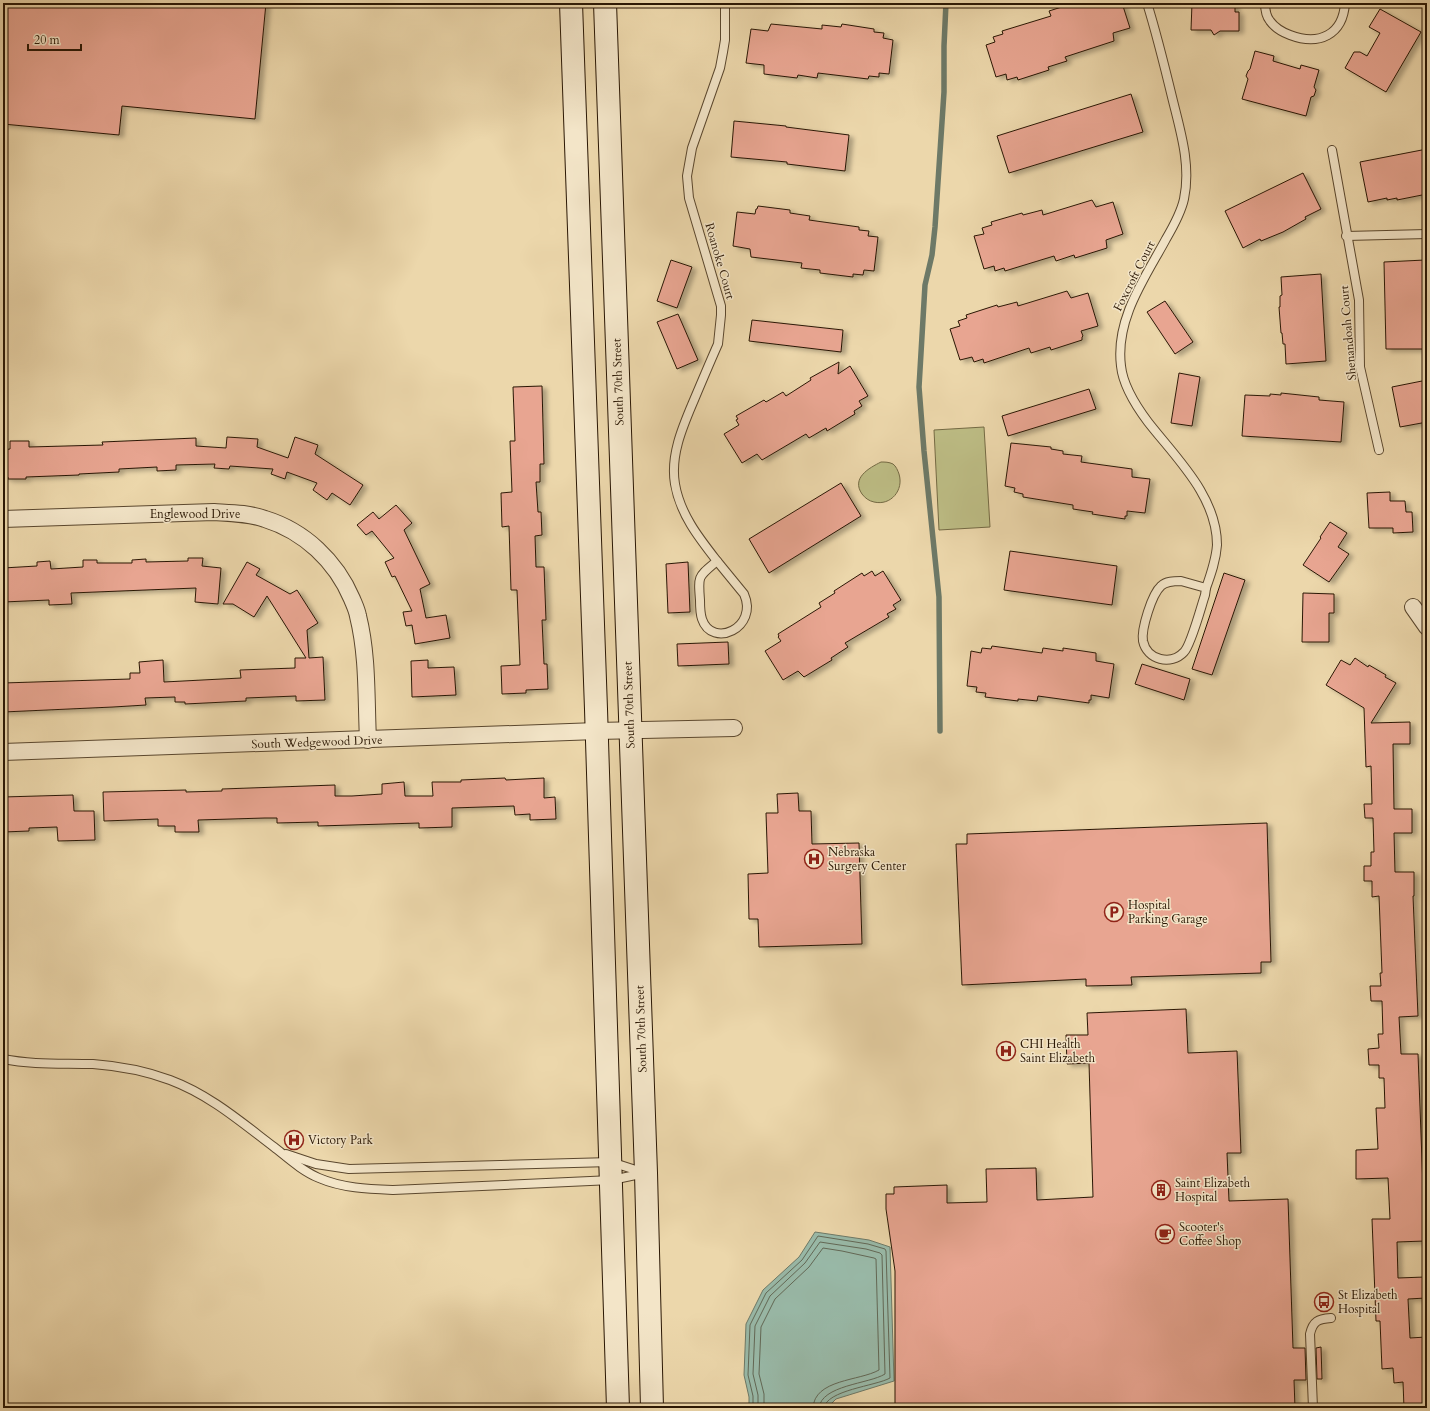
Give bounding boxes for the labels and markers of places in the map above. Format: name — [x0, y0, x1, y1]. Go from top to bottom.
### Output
place label: Nebraska Surgery Center — [828, 844, 907, 874]
hospital icon: Nebraska Surgery Center — [803, 848, 825, 870]
place label: Hospital Parking Garage — [1128, 897, 1208, 927]
parking icon: Hospital Parking Garage — [1103, 901, 1125, 923]
place label: CHI Health Saint Elizabeth — [1020, 1036, 1095, 1066]
hospital icon: CHI Health Saint Elizabeth — [995, 1040, 1017, 1062]
hospital icon: Victory Park — [283, 1129, 305, 1151]
place label: Victory Park — [308, 1132, 374, 1148]
place label: Saint Elizabeth Hospital — [1175, 1175, 1250, 1205]
building icon: Saint Elizabeth Hospital — [1150, 1179, 1172, 1201]
place label: Scooter's Coffee Shop — [1179, 1219, 1241, 1249]
cafe icon: Scooter's Coffee Shop — [1154, 1223, 1176, 1245]
place label: St Elizabeth Hospital — [1338, 1287, 1398, 1317]
bus stop icon: St Elizabeth Hospital — [1313, 1291, 1335, 1313]

